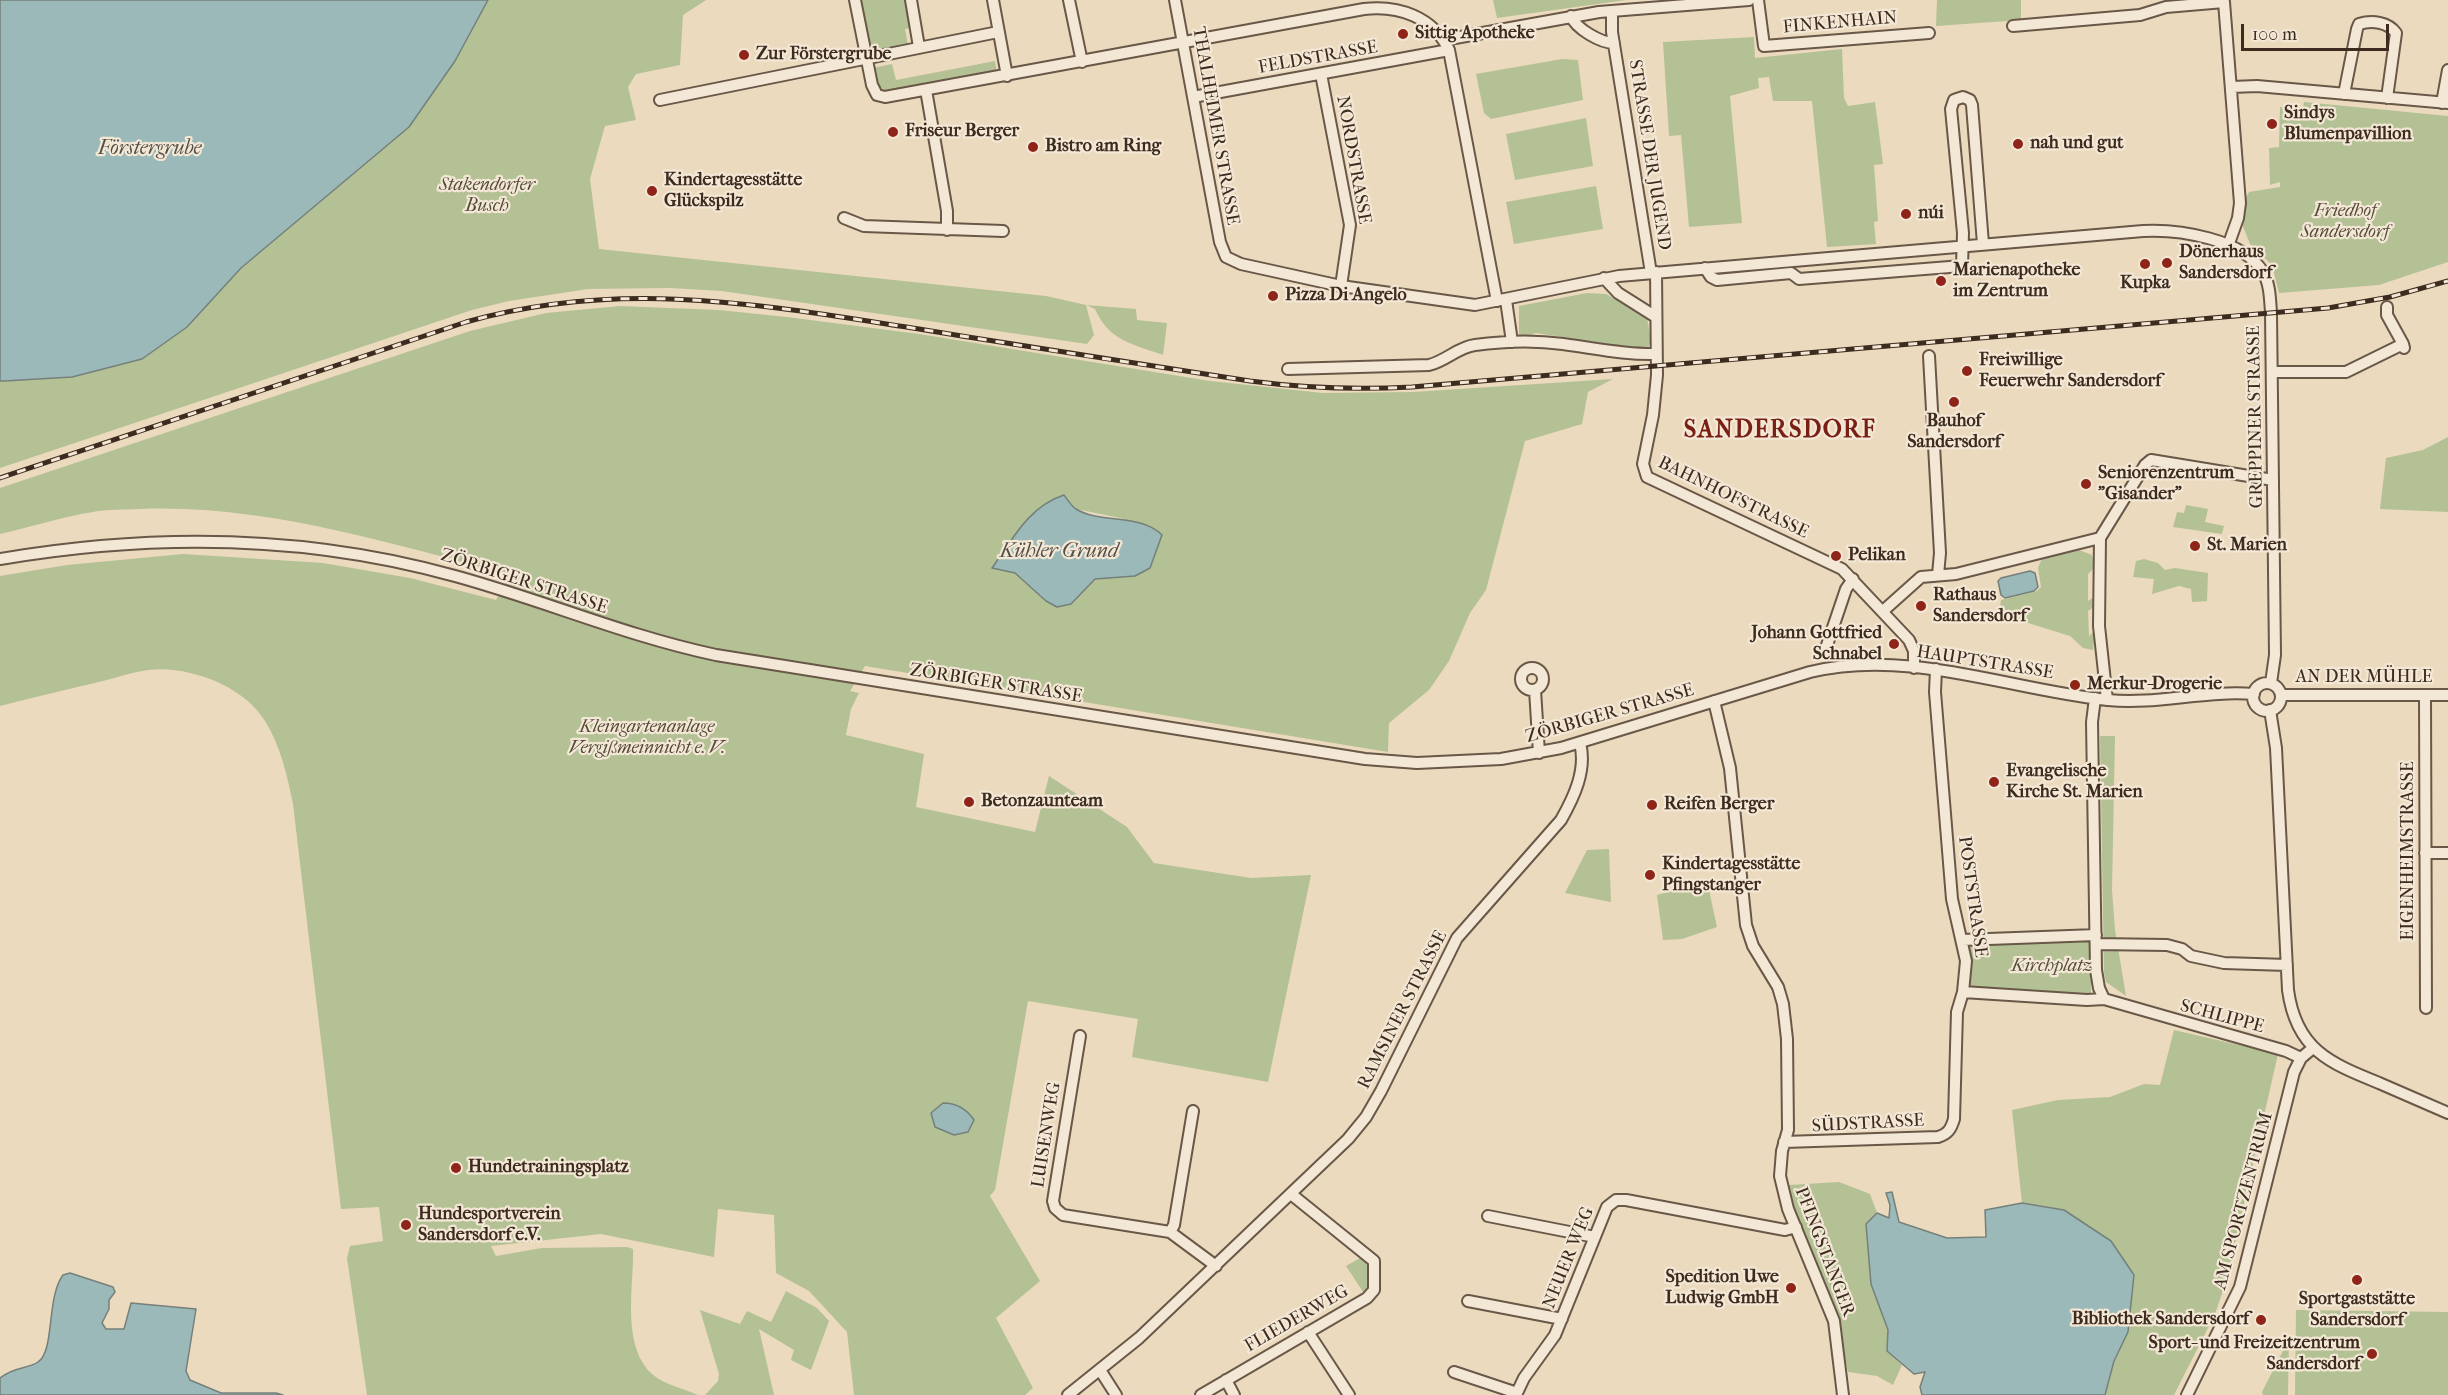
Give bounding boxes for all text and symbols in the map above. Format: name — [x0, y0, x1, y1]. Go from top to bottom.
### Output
street label: FINKENHAIN — [1782, 7, 1898, 39]
scale bar — [2244, 12, 2392, 50]
place label: Sittig Apotheke — [1415, 23, 1535, 45]
text: 100 m — [2252, 24, 2297, 45]
street label: THALHEIMER STRASSE — [1187, 25, 1243, 227]
marker: Sittig Apotheke — [1396, 27, 1410, 41]
street label: FELDSTRASSE — [1257, 37, 1379, 79]
place label: Zur Förstergrube — [756, 44, 891, 66]
marker: Zur Förstergrube — [737, 48, 751, 62]
street label: STRASSE DER JUGEND — [1623, 58, 1675, 252]
street label: NORDSTRASSE — [1331, 94, 1375, 226]
place label: Sindys Blumenpavillion — [2284, 103, 2412, 146]
marker: Sindys Blumenpavillion — [2265, 117, 2279, 131]
place label: Friseur Berger — [905, 121, 1019, 143]
marker: Friseur Berger — [886, 125, 900, 139]
place label: nah und gut — [2030, 133, 2123, 155]
place label: Bistro am Ring — [1045, 136, 1161, 158]
water label: Förstergrube — [98, 137, 202, 161]
marker: nah und gut — [2011, 137, 2025, 151]
marker: Bistro am Ring — [1026, 140, 1040, 154]
place label: Kindertagesstätte Glückspilz — [664, 170, 802, 213]
park label: Stakendorfer Busch — [439, 175, 535, 218]
marker: Kindertagesstätte Glückspilz — [645, 184, 659, 198]
park label: Friedhof Sandersdorf — [2301, 201, 2389, 244]
place label: núi — [1918, 203, 1944, 225]
marker: núi — [1899, 207, 1913, 221]
place label: Dönerhaus Sandersdorf — [2179, 242, 2272, 284]
marker: Dönerhaus Sandersdorf — [2160, 256, 2174, 270]
marker: Kupka — [2138, 257, 2152, 271]
place label: Marienapotheke im Zentrum — [1953, 260, 2080, 302]
place label: Kupka — [2120, 273, 2170, 295]
marker: Marienapotheke im Zentrum — [1934, 274, 1948, 288]
place label: Pizza Di Angelo — [1285, 285, 1407, 307]
marker: Pizza Di Angelo — [1266, 289, 1280, 303]
street label: GREPPINER STRASSE — [2244, 325, 2268, 509]
place label: Freiwillige Feuerwehr Sandersdorf — [1979, 350, 2161, 392]
marker: Freiwillige Feuerwehr Sandersdorf — [1960, 364, 1974, 378]
marker: Bauhof Sandersdorf — [1947, 395, 1961, 409]
place label: Bauhof Sandersdorf — [1907, 411, 2001, 454]
district label: SANDERSDORF — [1684, 417, 1876, 445]
street label: BAHNHOFSTRASSE — [1654, 452, 1812, 544]
place label: Seniorenzentrum "Gisander" — [2098, 463, 2234, 506]
marker: Seniorenzentrum "Gisander" — [2079, 477, 2093, 491]
place label: St. Marien — [2207, 535, 2287, 557]
marker: St. Marien — [2188, 539, 2202, 553]
water label: Kühler Grund — [1000, 540, 1118, 564]
street label: ZÖRBIGER STRASSE — [438, 545, 610, 619]
place label: Pelikan — [1848, 545, 1906, 567]
marker: Pelikan — [1829, 549, 1843, 563]
place label: Rathaus Sandersdorf — [1933, 585, 2026, 628]
marker: Rathaus Sandersdorf — [1914, 599, 1928, 613]
place label: Johann Gottfried Schnabel — [1751, 623, 1882, 666]
marker: Johann Gottfried Schnabel — [1887, 637, 1901, 651]
street label: HAUPTSTRASSE — [1915, 642, 2055, 684]
street label: ZÖRBIGER STRASSE — [908, 660, 1084, 708]
street label: AN DER MÜHLE — [2295, 667, 2433, 689]
place label: Merkur-Drogerie — [2087, 674, 2222, 696]
marker: Merkur-Drogerie — [2068, 678, 2082, 692]
street label: ZÖRBIGER STRASSE — [1523, 680, 1697, 748]
park label: Kleingartenanlage Vergißmeinnicht e. V. — [569, 717, 725, 760]
place label: Evangelische Kirche St. Marien — [2006, 761, 2143, 804]
street label: EIGENHEIMSTRASSE — [2398, 761, 2420, 941]
marker: Evangelische Kirche St. Marien — [1987, 775, 2001, 789]
place label: Betonzaunteam — [981, 791, 1103, 813]
place label: Reifen Berger — [1664, 794, 1774, 816]
marker: Betonzaunteam — [962, 795, 976, 809]
marker: Reifen Berger — [1645, 798, 1659, 812]
street label: POSTSTRASSE — [1953, 835, 1991, 959]
place label: Kindertagesstätte Pfingstanger — [1662, 854, 1800, 896]
marker: Kindertagesstätte Pfingstanger — [1643, 868, 1657, 882]
street label: RAMSINER STRASSE — [1354, 927, 1452, 1093]
park label: Kirchplatz — [2012, 956, 2092, 978]
street label: SCHLIPPE — [2178, 995, 2266, 1039]
street label: LUISENWEG — [1028, 1081, 1066, 1189]
street label: SÜDSTRASSE — [1811, 1110, 1925, 1138]
street label: AM SPORTZENTRUM — [2210, 1110, 2278, 1292]
place label: Hundetrainingsplatz — [468, 1157, 629, 1179]
marker: Hundetrainingsplatz — [449, 1161, 463, 1175]
street label: PFINGSTANGER — [1789, 1184, 1859, 1320]
place label: Hundesportverein Sandersdorf e.V. — [418, 1204, 561, 1246]
street label: NEUER WEG — [1539, 1204, 1599, 1312]
marker: Hundesportverein Sandersdorf e.V. — [399, 1218, 413, 1232]
place label: Spedition Uwe Ludwig GmbH — [1665, 1267, 1779, 1310]
marker: Sportgaststätte Sandersdorf — [2350, 1273, 2364, 1287]
street label: FLIEDERWEG — [1241, 1281, 1353, 1357]
marker: Spedition Uwe Ludwig GmbH — [1784, 1281, 1798, 1295]
place label: Sportgaststätte Sandersdorf — [2299, 1289, 2415, 1332]
place label: Bibliothek Sandersdorf — [2072, 1309, 2249, 1331]
marker: Bibliothek Sandersdorf — [2254, 1313, 2268, 1327]
place label: Sport- und Freizeitzentrum Sandersdorf — [2149, 1333, 2360, 1376]
marker: Sport- und Freizeitzentrum Sandersdorf — [2365, 1347, 2379, 1361]

